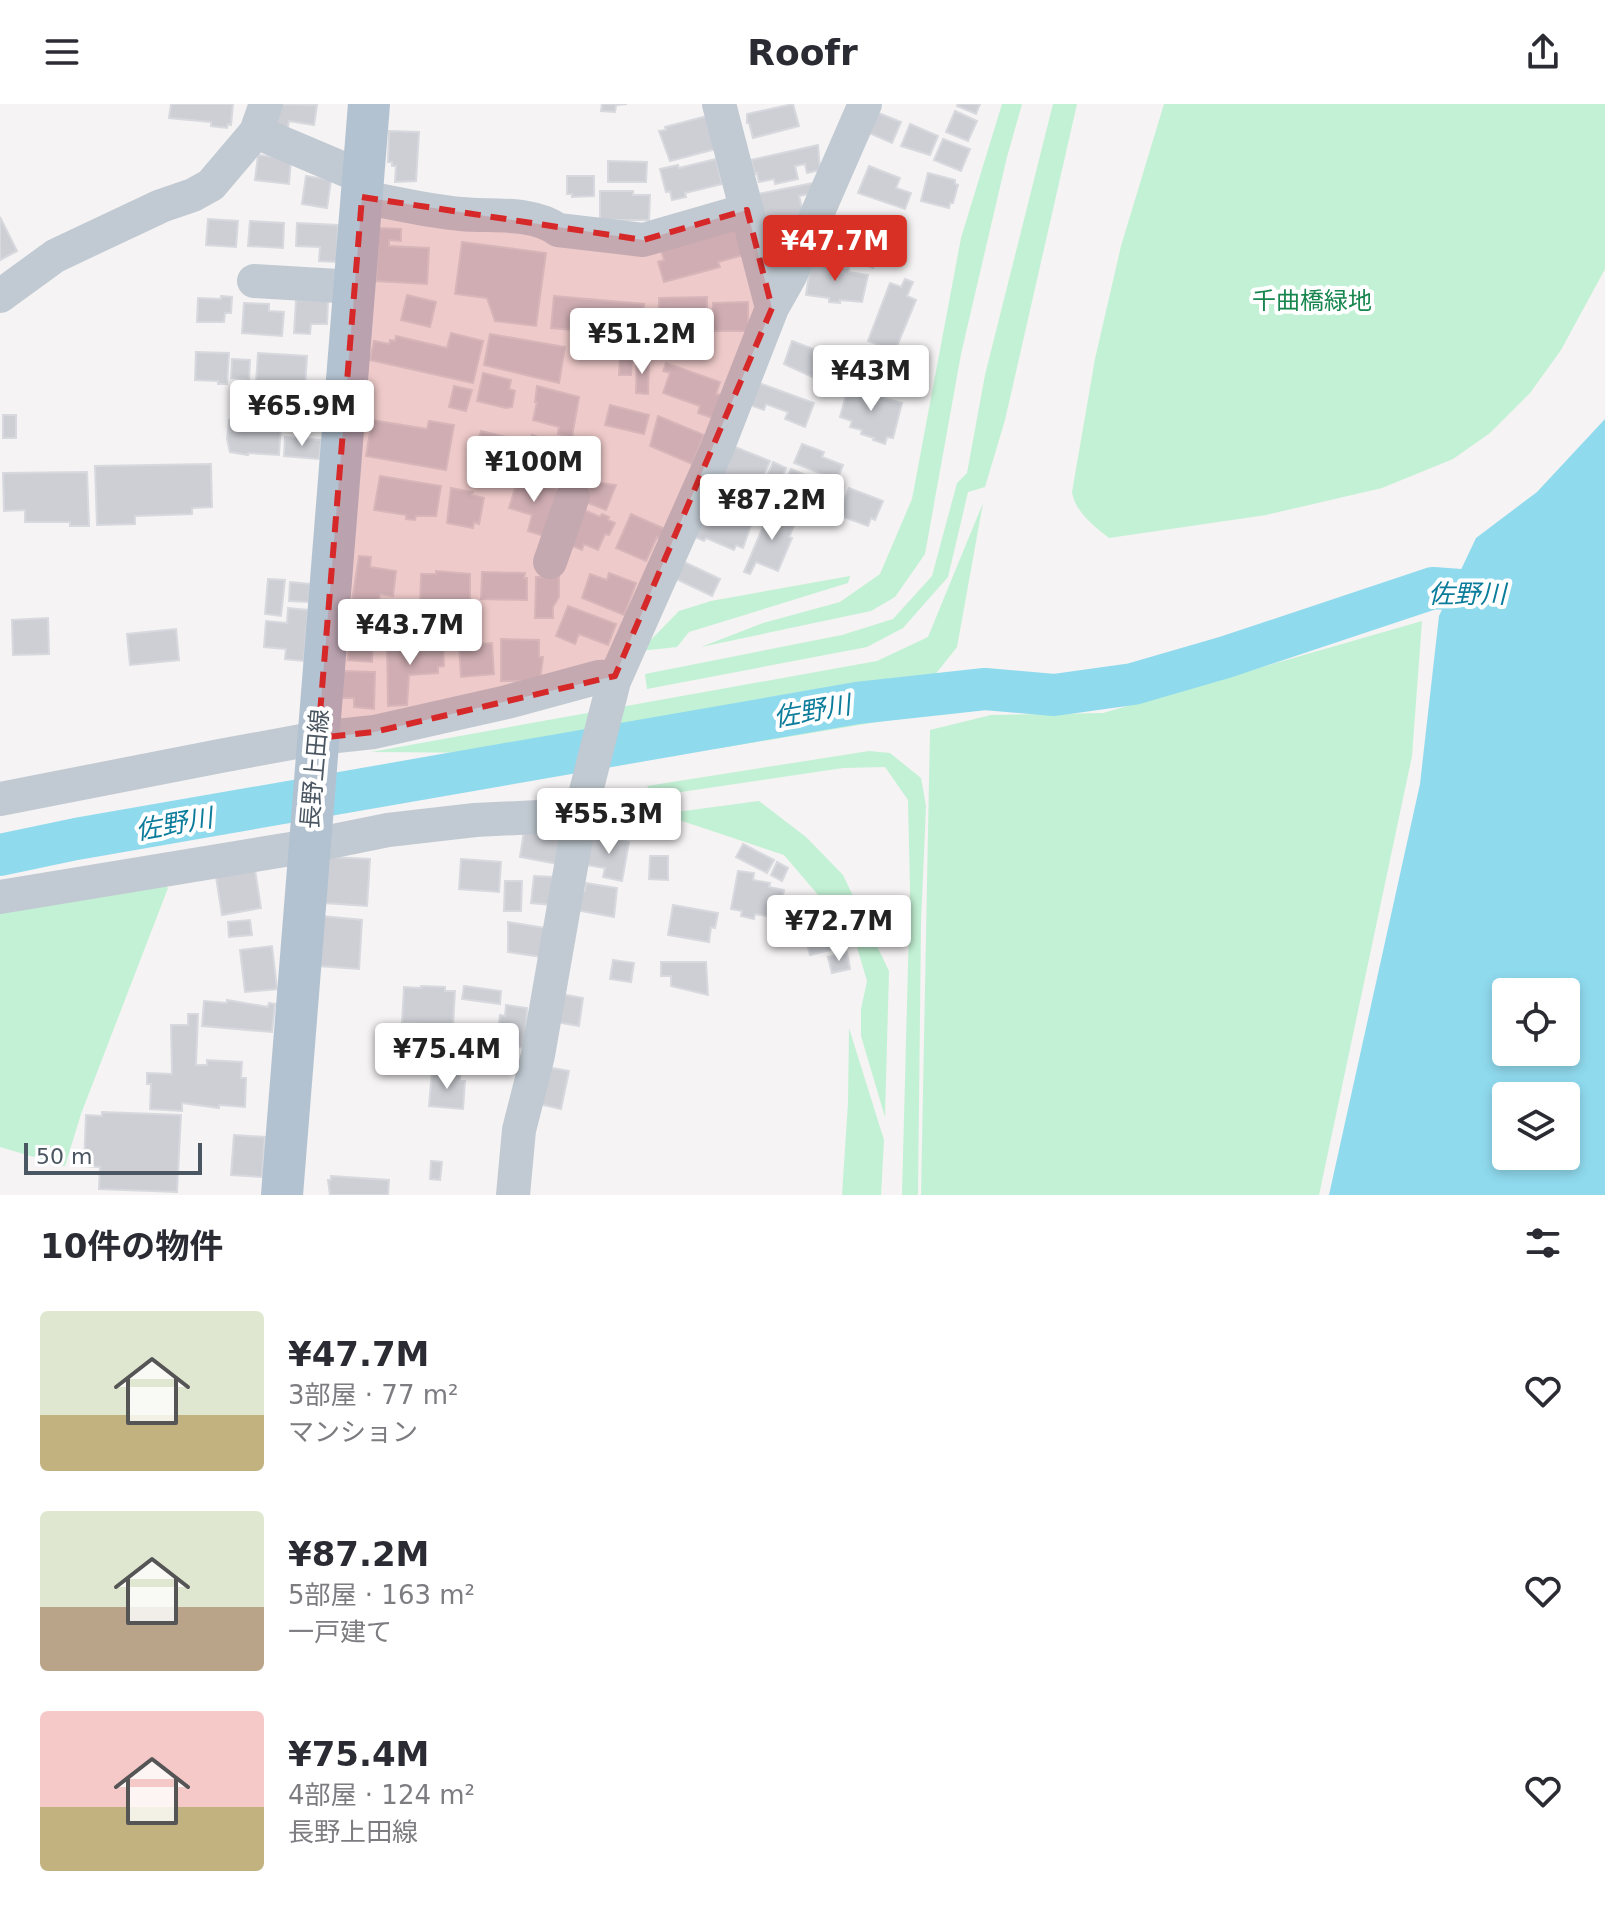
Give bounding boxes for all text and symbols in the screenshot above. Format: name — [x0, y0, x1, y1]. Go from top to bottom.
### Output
icon: menu — [40, 30, 84, 74]
icon: share — [1521, 30, 1565, 74]
text: Roofr — [747, 32, 858, 73]
pin: ¥47.7M — [770, 215, 900, 283]
text: ¥47.7M — [781, 226, 889, 256]
park label: 千曲橋緑地 — [1252, 287, 1372, 315]
pin: ¥51.2M — [577, 308, 707, 376]
text: ¥51.2M — [588, 319, 696, 349]
pin: ¥43M — [824, 345, 918, 413]
text: ¥43M — [831, 356, 911, 386]
pin: ¥65.9M — [237, 380, 367, 448]
text: ¥65.9M — [248, 391, 356, 421]
pin: ¥100M — [478, 436, 590, 504]
text: ¥100M — [485, 447, 583, 477]
pin: ¥87.2M — [707, 474, 837, 542]
text: ¥87.2M — [718, 485, 826, 515]
water label: 佐野川 — [1428, 579, 1509, 609]
pin: ¥43.7M — [345, 599, 475, 667]
text: ¥43.7M — [356, 610, 464, 640]
water label: 佐野川 — [771, 689, 856, 733]
street label: 長野上田線 — [296, 708, 334, 830]
pin: ¥55.3M — [544, 788, 674, 856]
text: ¥55.3M — [555, 799, 663, 829]
water label: 佐野川 — [133, 802, 218, 846]
pin: ¥72.7M — [774, 895, 904, 963]
text: ¥72.7M — [785, 906, 893, 936]
map controls — [1492, 978, 1580, 1170]
button: locate — [1492, 978, 1580, 1066]
pin: ¥75.4M — [382, 1023, 512, 1091]
text: ¥75.4M — [393, 1034, 501, 1064]
button: layers — [1492, 1082, 1580, 1170]
scale bar — [24, 1139, 202, 1175]
text: 50 m — [36, 1144, 92, 1169]
icon: filters — [1521, 1221, 1565, 1265]
text: 10件の物件 — [40, 1226, 223, 1266]
text: ¥47.7M — [288, 1334, 429, 1374]
icon: home — [104, 1343, 200, 1439]
icon: heart — [1521, 1369, 1565, 1413]
text: 3部屋 · 77 m² — [288, 1380, 458, 1410]
text: マンション — [288, 1417, 418, 1447]
text: ¥87.2M — [288, 1534, 429, 1574]
icon: home — [104, 1543, 200, 1639]
icon: heart — [1521, 1569, 1565, 1613]
text: 5部屋 · 163 m² — [288, 1580, 475, 1610]
text: 一戸建て — [288, 1617, 392, 1647]
text: ¥75.4M — [288, 1734, 429, 1774]
icon: home — [104, 1743, 200, 1839]
icon: heart — [1521, 1769, 1565, 1813]
text: 4部屋 · 124 m² — [288, 1780, 475, 1810]
text: 長野上田線 — [288, 1817, 418, 1847]

